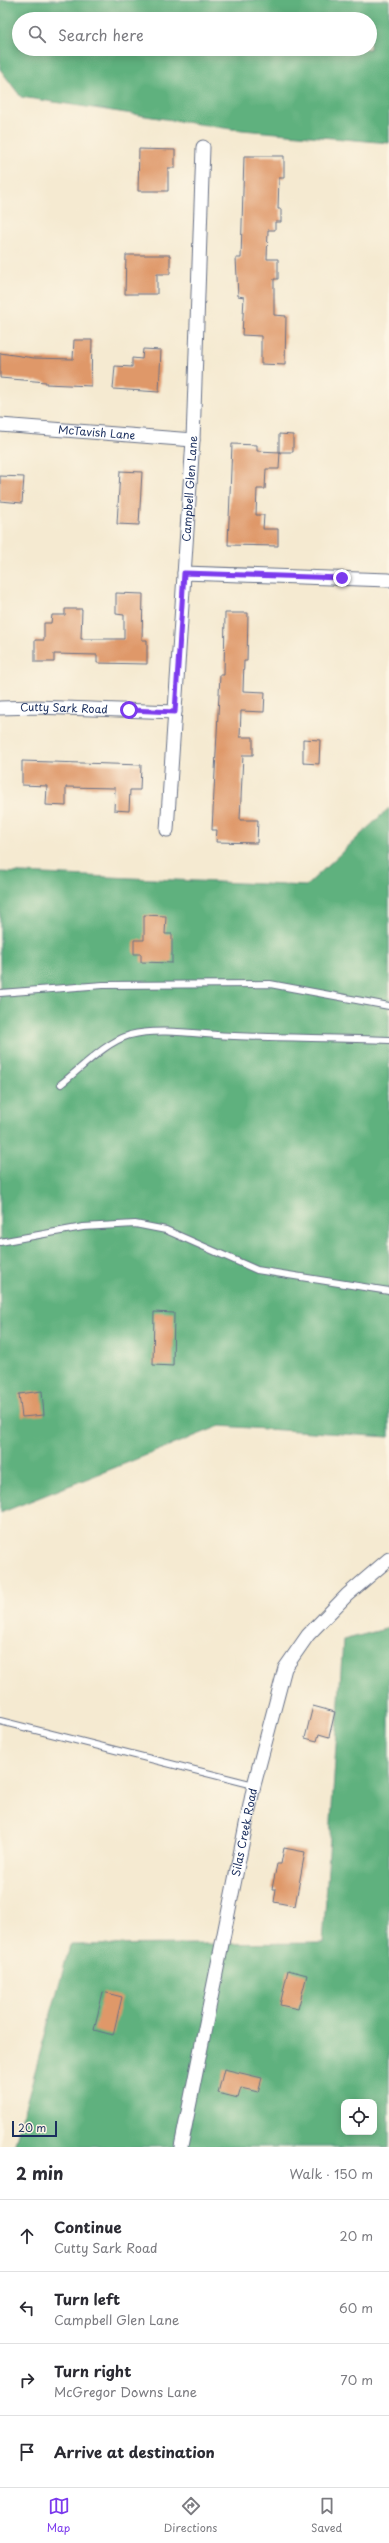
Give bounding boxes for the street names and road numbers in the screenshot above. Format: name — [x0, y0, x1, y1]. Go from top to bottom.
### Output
street label: McTavish Lane — [58, 421, 136, 444]
street label: Campbell Glen Lane — [177, 435, 201, 542]
street label: Cutty Sark Road — [20, 698, 108, 718]
street label: Silas Creek Road — [227, 1787, 261, 1878]

